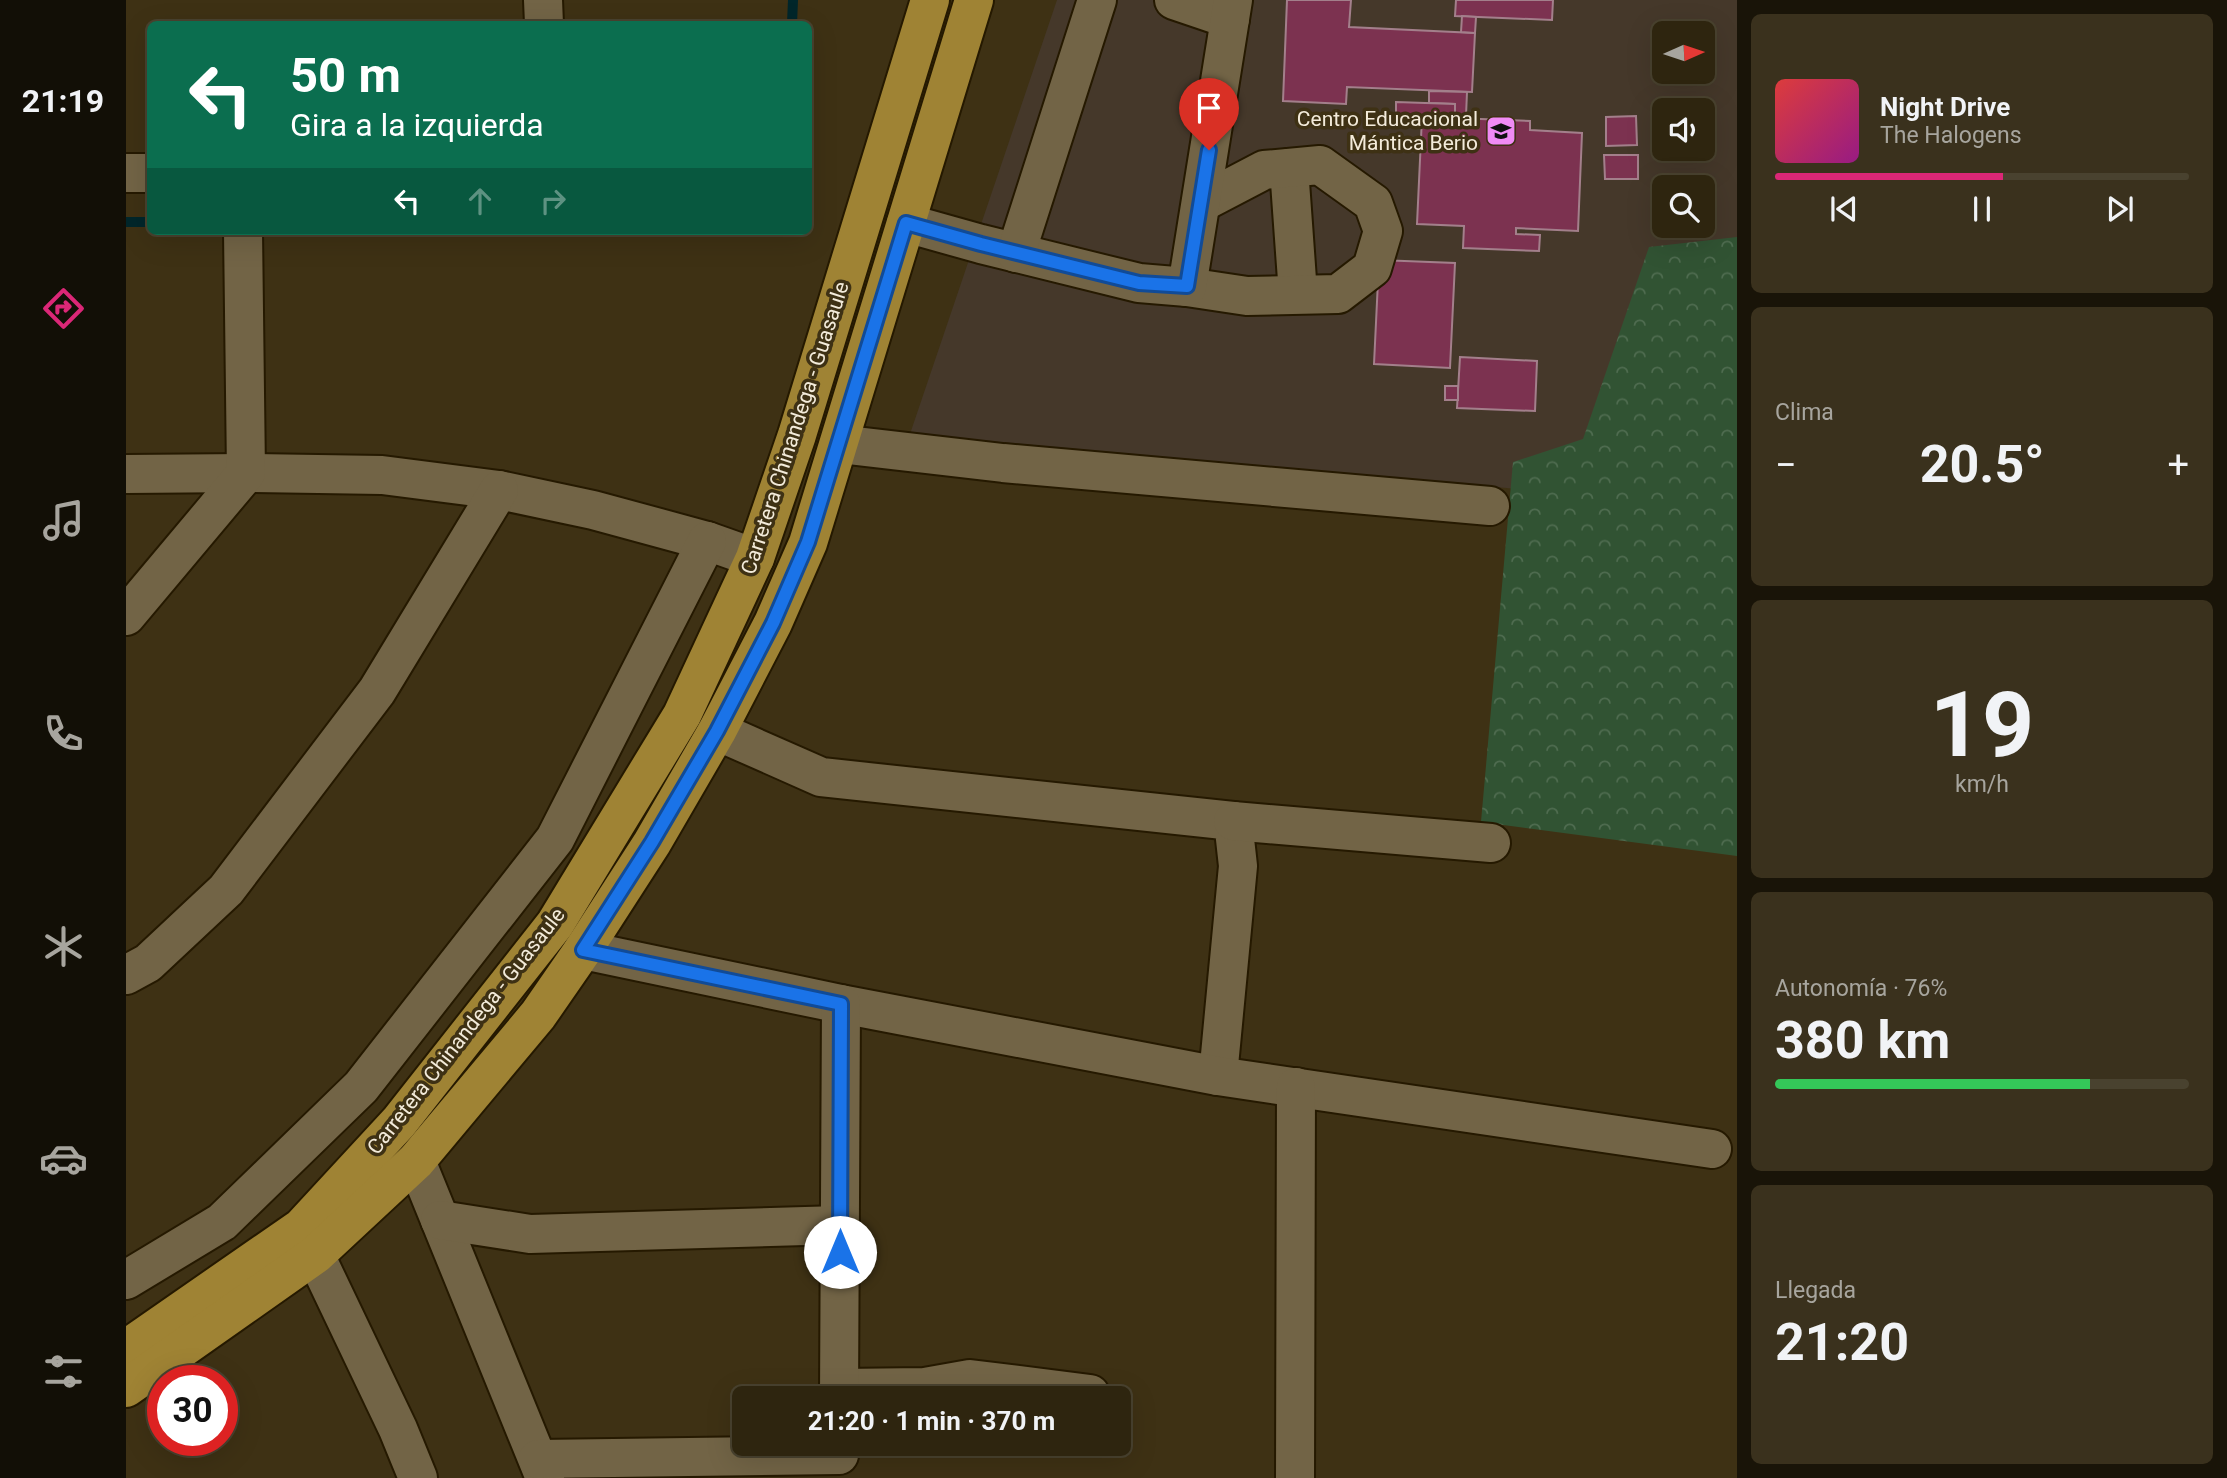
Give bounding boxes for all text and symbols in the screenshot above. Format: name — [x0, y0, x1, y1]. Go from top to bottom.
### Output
north arrow — [1652, 21, 1715, 84]
map controls — [1652, 21, 1715, 238]
text: 50 m — [290, 47, 401, 104]
icon: left — [175, 49, 266, 140]
pin — [1179, 78, 1239, 150]
text: 21:19 — [22, 82, 104, 120]
icon: arrive — [1190, 89, 1228, 127]
text: Night Drive — [1880, 92, 2010, 122]
button: sound — [1652, 98, 1715, 161]
text: Gira a la izquierda — [290, 106, 544, 144]
place label: Centro Educacional Mántica Berio — [1297, 107, 1478, 155]
school or university icon: Centro Educacional Mántica Berio — [1484, 114, 1518, 148]
text: The Halogens — [1880, 122, 2022, 149]
button: search — [1652, 175, 1715, 238]
icon: left — [388, 182, 426, 220]
icon: ahead — [461, 182, 499, 220]
icon: right — [534, 182, 572, 220]
icon: previous — [1825, 190, 1863, 228]
icon: pause — [1963, 190, 2001, 228]
icon: next — [2101, 190, 2139, 228]
street label: Carretera Chinandega - Guasaule — [736, 279, 854, 577]
icon: directions — [39, 284, 88, 333]
text: Clima — [1775, 399, 1834, 426]
text: 20.5° — [1920, 434, 2045, 495]
text: − — [1775, 443, 1797, 487]
text: + — [2167, 443, 2189, 487]
icon: music — [39, 496, 88, 545]
text: 19 — [1930, 672, 2034, 778]
icon: phone — [39, 709, 88, 758]
text: km/h — [1955, 771, 2009, 798]
street label: Carretera Chinandega - Guasaule — [362, 903, 570, 1159]
icon: climate — [39, 922, 88, 971]
text: Autonomía · 76% — [1775, 975, 1947, 1002]
text: 380 km — [1775, 1010, 1950, 1071]
icon: car — [39, 1134, 88, 1183]
position arrow — [803, 1215, 877, 1289]
text: Llegada — [1775, 1277, 1856, 1304]
text: 21:20 — [1775, 1312, 1909, 1373]
icon: filters — [39, 1347, 88, 1396]
speed limit sign: 30 — [147, 1365, 238, 1456]
text: 21:20 · 1 min · 370 m — [808, 1406, 1055, 1436]

